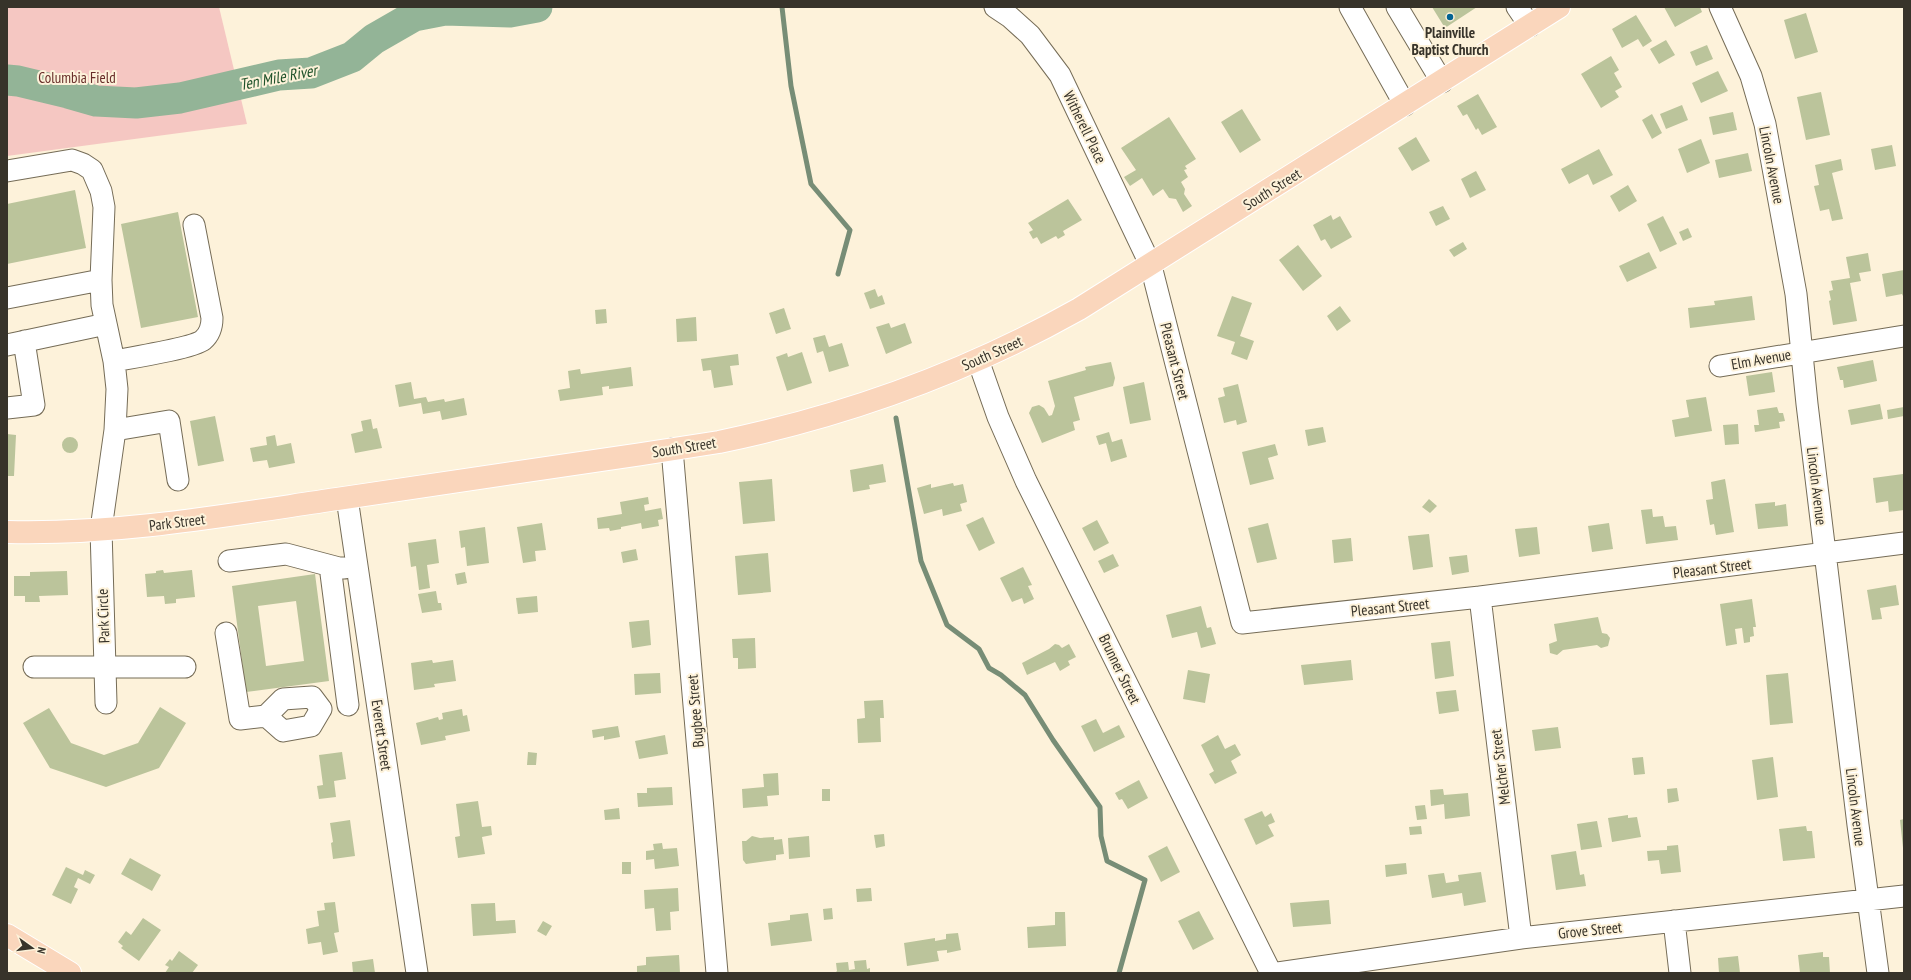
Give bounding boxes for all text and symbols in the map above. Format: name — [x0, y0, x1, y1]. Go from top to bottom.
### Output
marker: Plainville Baptist Church — [1445, 12, 1455, 22]
place label: Plainville Baptist Church — [1411, 23, 1489, 59]
water label: Ten Mile River — [238, 59, 321, 94]
park label: Columbia Field — [38, 68, 116, 87]
street label: Witherell Place — [1059, 88, 1111, 166]
street label: Lincoln Avenue — [1755, 125, 1789, 205]
street label: South Street — [1240, 164, 1304, 214]
street label: Pleasant Street — [1156, 321, 1194, 401]
street label: South Street — [959, 331, 1025, 375]
street label: Elm Avenue — [1730, 344, 1792, 374]
street label: South Street — [651, 433, 717, 461]
street label: Lincoln Avenue — [1803, 446, 1831, 526]
street label: Park Street — [148, 509, 206, 535]
street label: Pleasant Street — [1672, 554, 1752, 582]
street label: Park Circle — [93, 588, 113, 644]
street label: Pleasant Street — [1350, 593, 1430, 621]
street label: Brunner Street — [1095, 631, 1145, 707]
street label: Bugbee Street — [682, 674, 708, 748]
street label: Everett Street — [368, 698, 396, 772]
street label: Melcher Street — [1486, 728, 1514, 806]
street label: Lincoln Avenue — [1842, 767, 1870, 847]
street label: Grove Street — [1557, 917, 1623, 943]
north arrow — [12, 928, 52, 968]
text: N — [34, 946, 49, 955]

